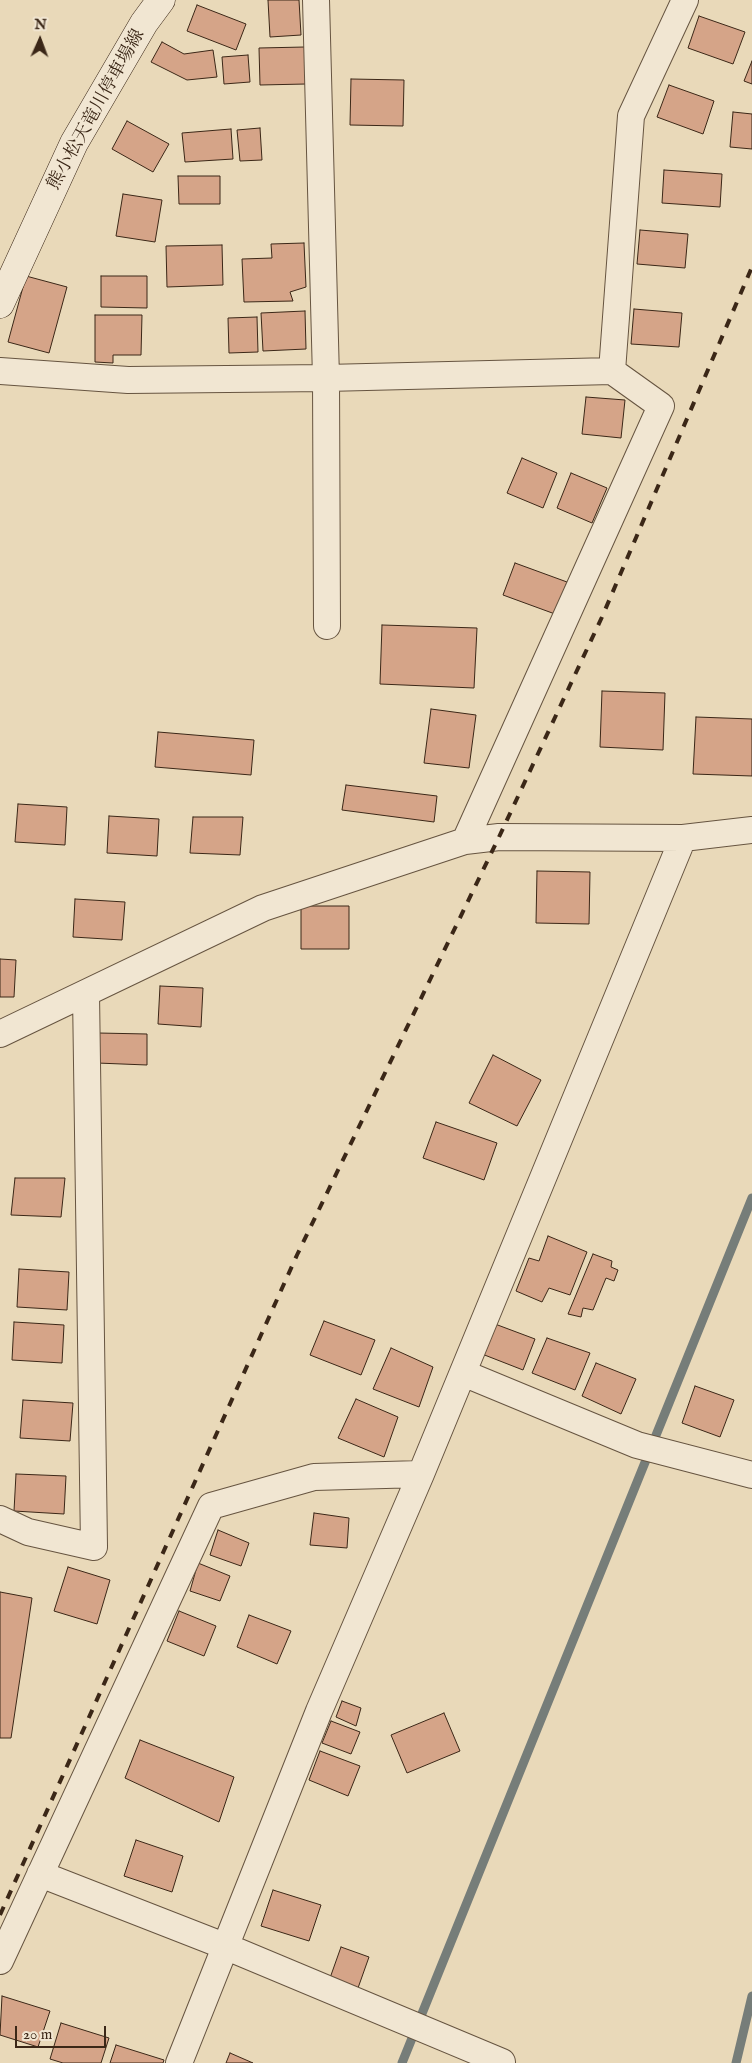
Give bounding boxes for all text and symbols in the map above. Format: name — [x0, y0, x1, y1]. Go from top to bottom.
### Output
north arrow — [15, 15, 65, 65]
text: N — [34, 16, 47, 34]
street label: 熊小松天竜川停車場線 — [44, 26, 150, 194]
scale bar — [18, 2016, 109, 2048]
text: 20 m — [23, 2025, 52, 2044]

